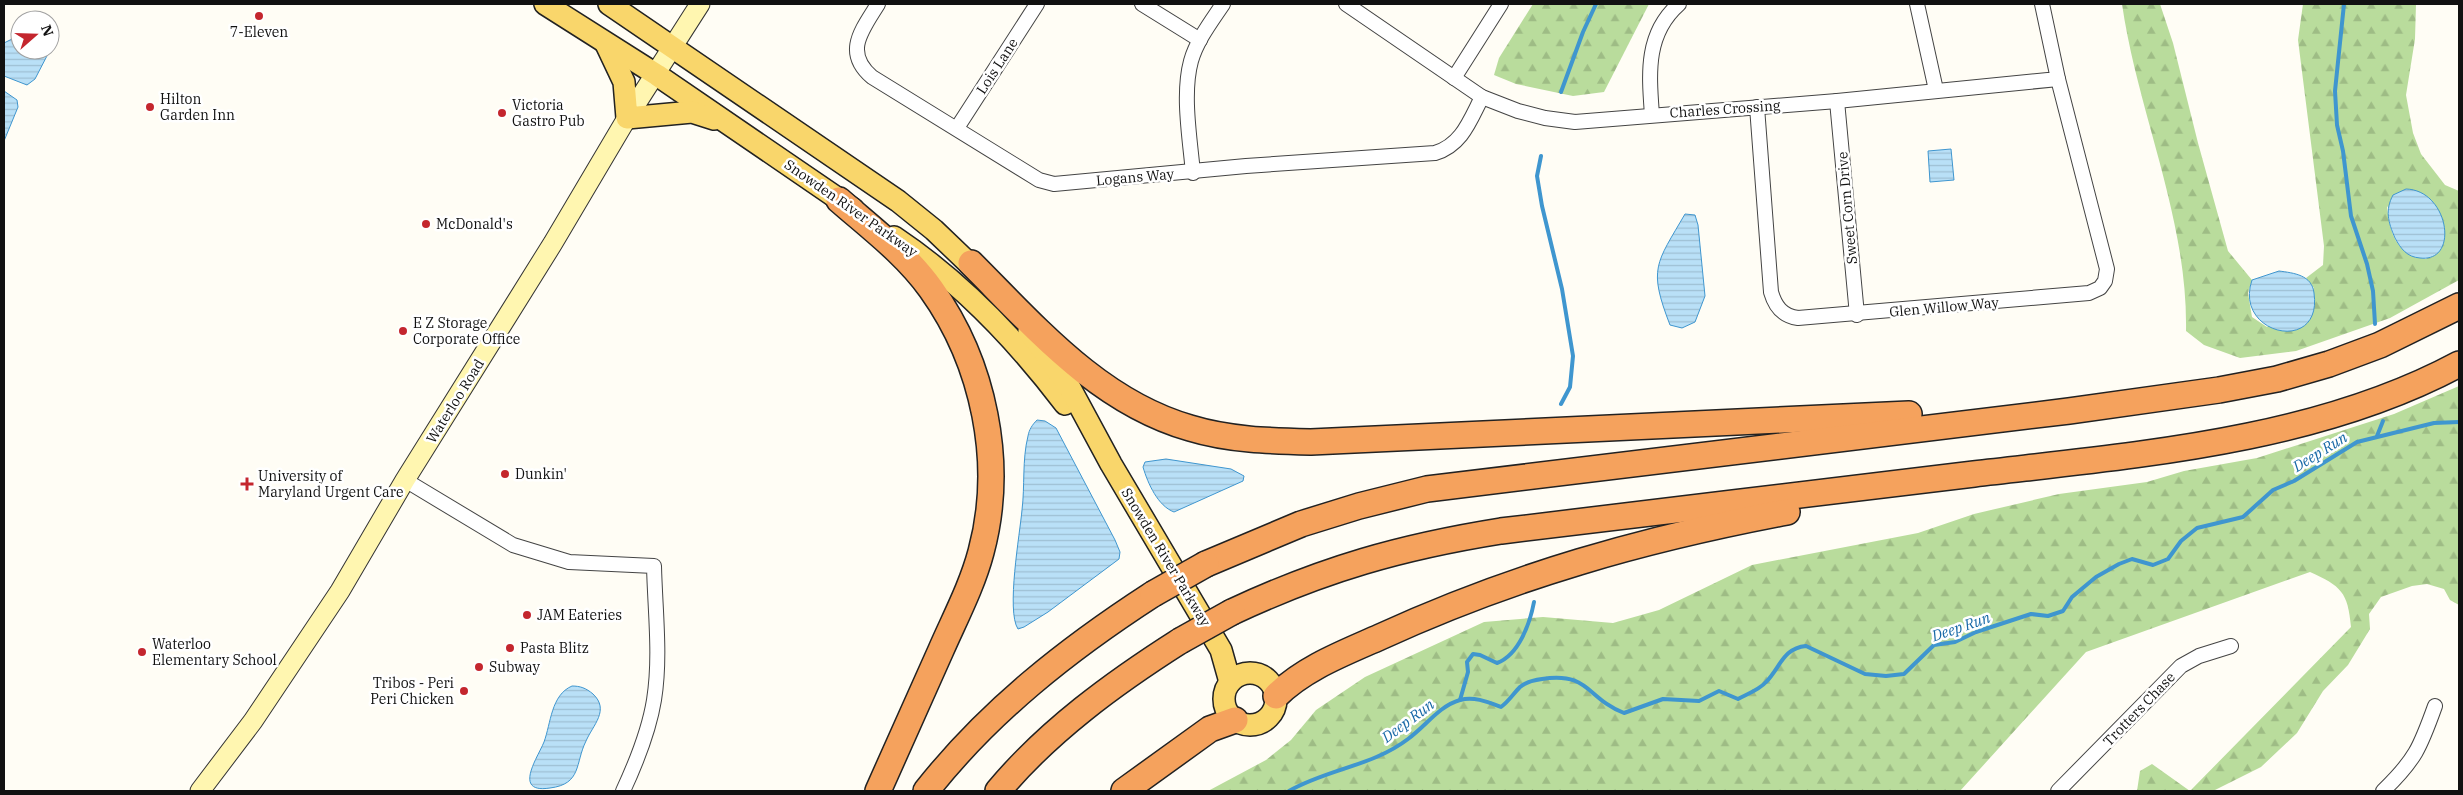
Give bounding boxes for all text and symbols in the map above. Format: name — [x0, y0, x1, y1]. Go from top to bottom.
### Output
north arrow — [10, 10, 60, 60]
marker: 7-Eleven — [253, 10, 265, 22]
text: N — [37, 22, 58, 39]
place label: 7-Eleven — [230, 23, 288, 41]
street label: Lois Lane — [972, 35, 1022, 97]
place label: Hilton Garden Inn — [160, 90, 235, 124]
place label: Victoria Gastro Pub — [512, 96, 585, 130]
street label: Charles Crossing — [1669, 96, 1781, 122]
marker: Hilton Garden Inn — [144, 101, 156, 113]
marker: Victoria Gastro Pub — [496, 107, 508, 119]
street label: Sweet Corn Drive — [1833, 151, 1861, 265]
street label: Snowden River Parkway — [781, 155, 921, 261]
street label: Logans Way — [1095, 165, 1175, 189]
place label: McDonald's — [436, 215, 513, 233]
marker: McDonald's — [420, 218, 432, 230]
street label: Glen Willow Way — [1889, 293, 2000, 321]
place label: E Z Storage Corporate Office — [413, 314, 520, 348]
marker: E Z Storage Corporate Office — [397, 325, 409, 337]
street label: Waterloo Road — [422, 355, 488, 446]
water label: Deep Run — [2288, 427, 2351, 476]
place label: Dunkin' — [515, 465, 567, 483]
place label: University of Maryland Urgent Care — [258, 467, 403, 501]
marker: Dunkin' — [499, 468, 511, 480]
marker: University of Maryland Urgent Care — [240, 477, 254, 491]
street label: Snowden River Parkway — [1117, 484, 1215, 630]
place label: JAM Eateries — [537, 606, 622, 624]
water label: Deep Run — [1928, 607, 1993, 646]
marker: JAM Eateries — [521, 609, 533, 621]
place label: Waterloo Elementary School — [152, 635, 277, 669]
place label: Pasta Blitz — [520, 639, 589, 657]
marker: Pasta Blitz — [504, 642, 516, 654]
marker: Waterloo Elementary School — [136, 646, 148, 658]
place label: Subway — [489, 658, 540, 676]
marker: Subway — [473, 661, 485, 673]
street label: Trotters Chase — [2099, 668, 2179, 750]
place label: Tribos - Peri Peri Chicken — [370, 674, 454, 708]
marker: Tribos - Peri Peri Chicken — [458, 685, 470, 697]
water label: Deep Run — [1377, 694, 1438, 747]

